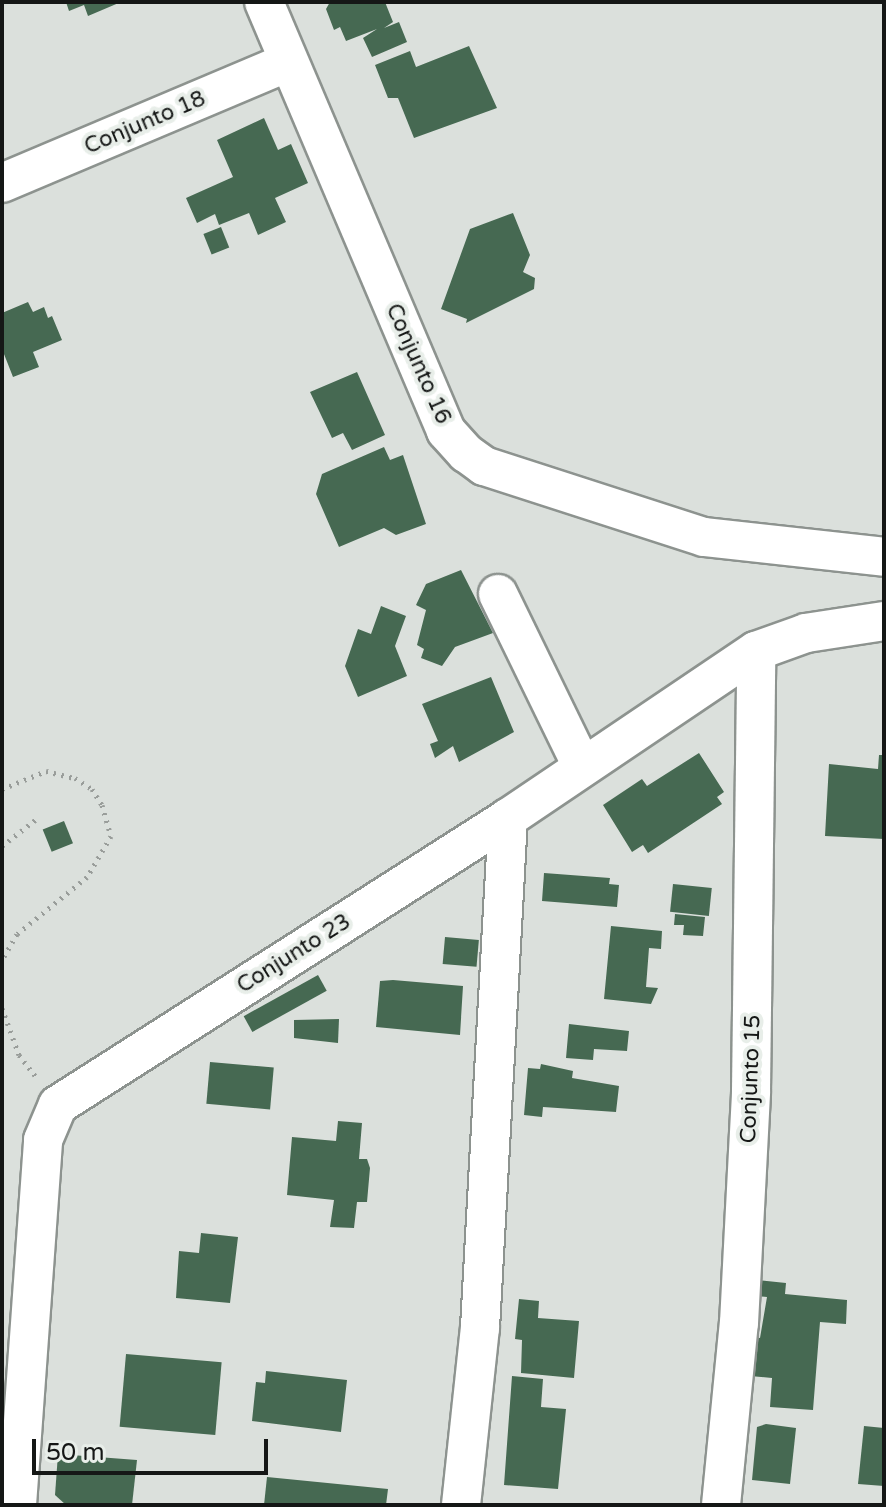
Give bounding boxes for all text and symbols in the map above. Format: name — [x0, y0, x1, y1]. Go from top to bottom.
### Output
street label: Conjunto 18 — [81, 86, 209, 160]
street label: Conjunto 16 — [380, 300, 456, 428]
street label: Conjunto 23 — [232, 909, 356, 999]
street label: Conjunto 15 — [736, 1014, 766, 1144]
scale bar — [36, 1423, 272, 1473]
text: 50 m — [46, 1438, 104, 1467]

